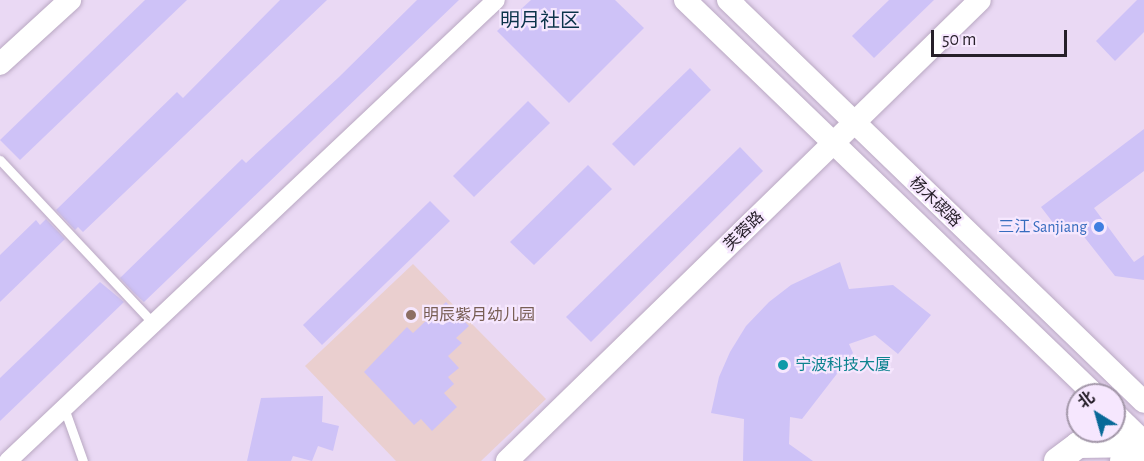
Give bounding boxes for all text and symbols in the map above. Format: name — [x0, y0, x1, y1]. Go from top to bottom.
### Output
district label: 明月社区 — [500, 9, 580, 33]
scale bar — [934, 18, 1070, 56]
text: 50 m — [942, 31, 976, 49]
street label: 杨木碶路 — [905, 173, 965, 231]
street label: 芙蓉路 — [720, 207, 768, 255]
place label: 三江 Sanjiang — [998, 217, 1087, 237]
marker: 三江 Sanjiang — [1092, 220, 1106, 234]
place label: 明辰紫月幼儿园 — [423, 305, 535, 325]
marker: 明辰紫月幼儿园 — [404, 308, 418, 322]
place label: 宁波科技大厦 — [795, 355, 891, 375]
marker: 宁波科技大厦 — [776, 358, 790, 372]
north arrow — [1066, 383, 1126, 443]
text: 北 — [1075, 389, 1098, 411]

